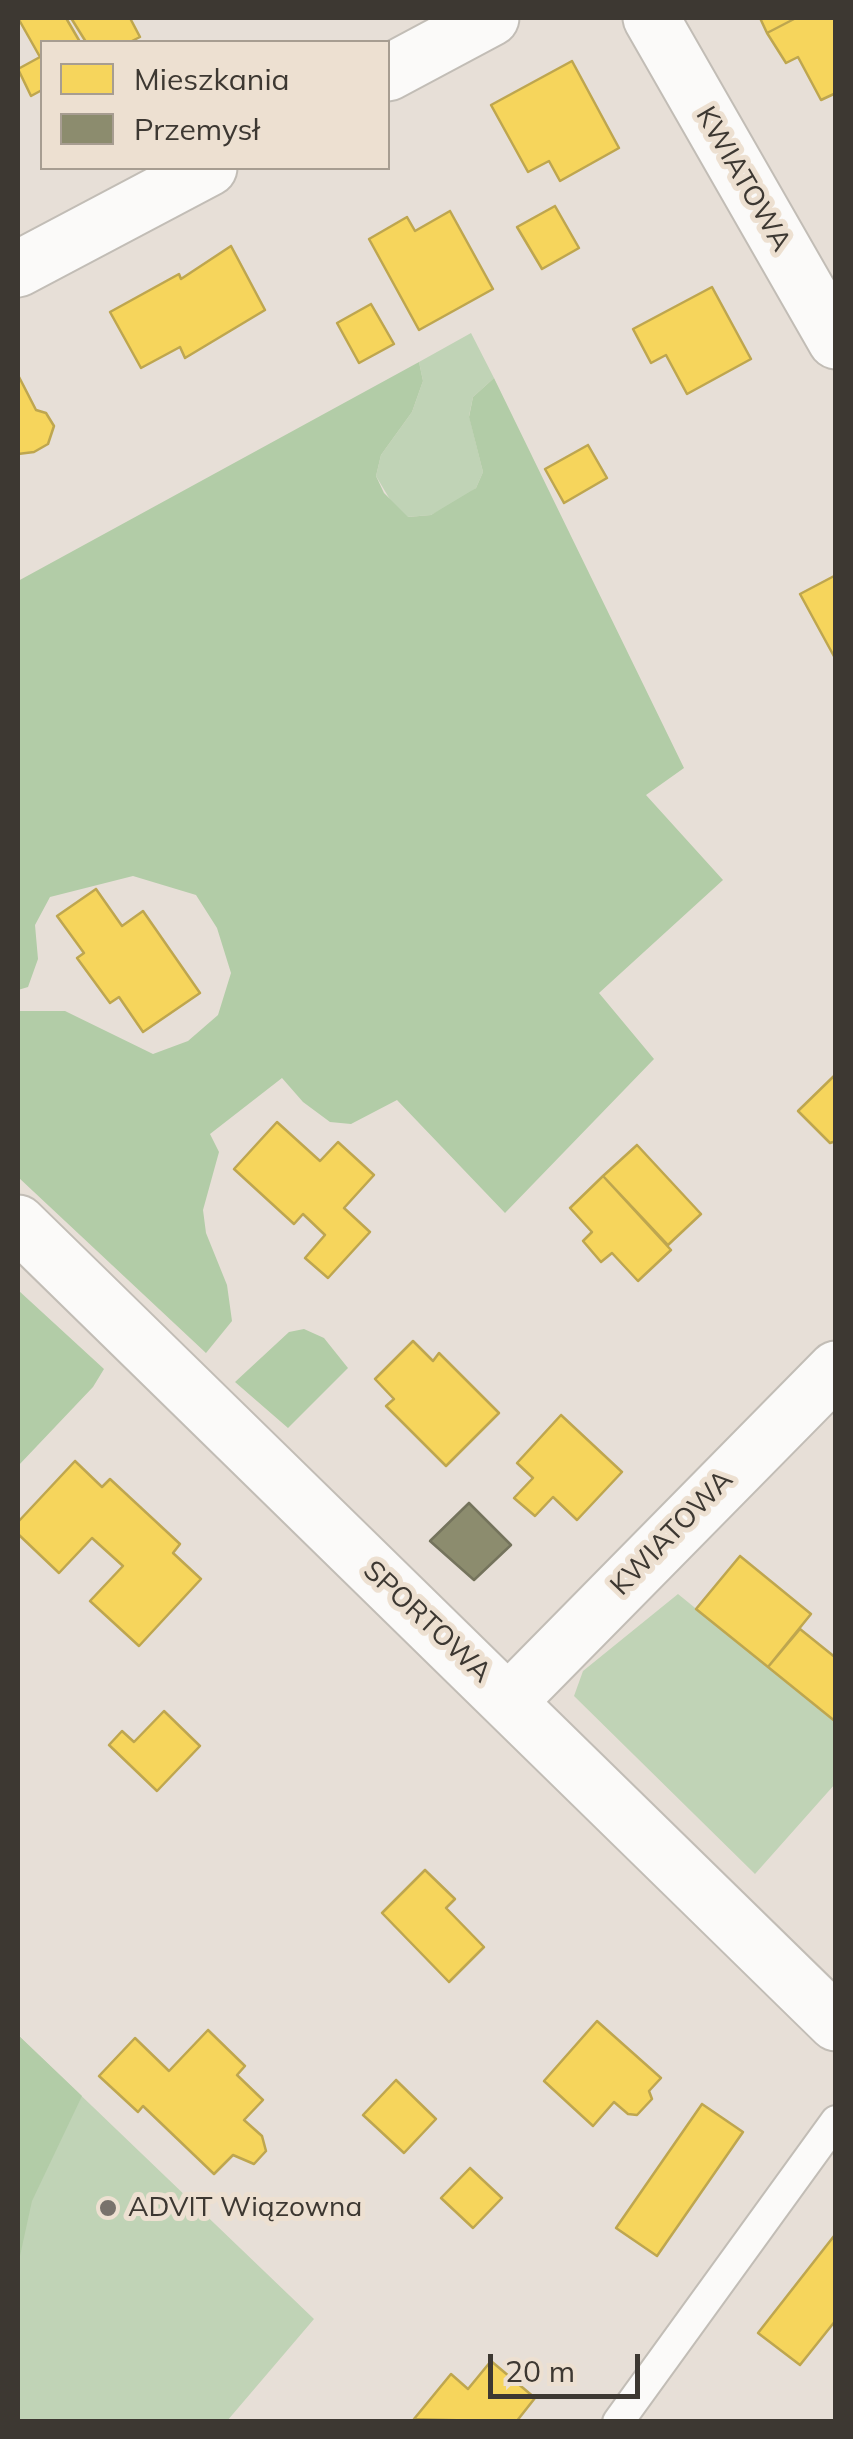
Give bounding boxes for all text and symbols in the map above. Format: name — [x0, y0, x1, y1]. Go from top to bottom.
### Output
legend — [40, 40, 390, 170]
text: Mieszkania — [134, 60, 290, 98]
street label: KWIATOWA — [688, 101, 798, 257]
text: Przemysł — [134, 110, 260, 148]
street label: KWIATOWA — [604, 1463, 740, 1603]
street label: SPORTOWA — [356, 1554, 498, 1690]
place label: ADVIT Wiązowna — [128, 2191, 362, 2225]
marker: ADVIT Wiązowna — [97, 2197, 119, 2219]
scale bar — [493, 2334, 646, 2396]
text: 20 m — [505, 2352, 575, 2390]

